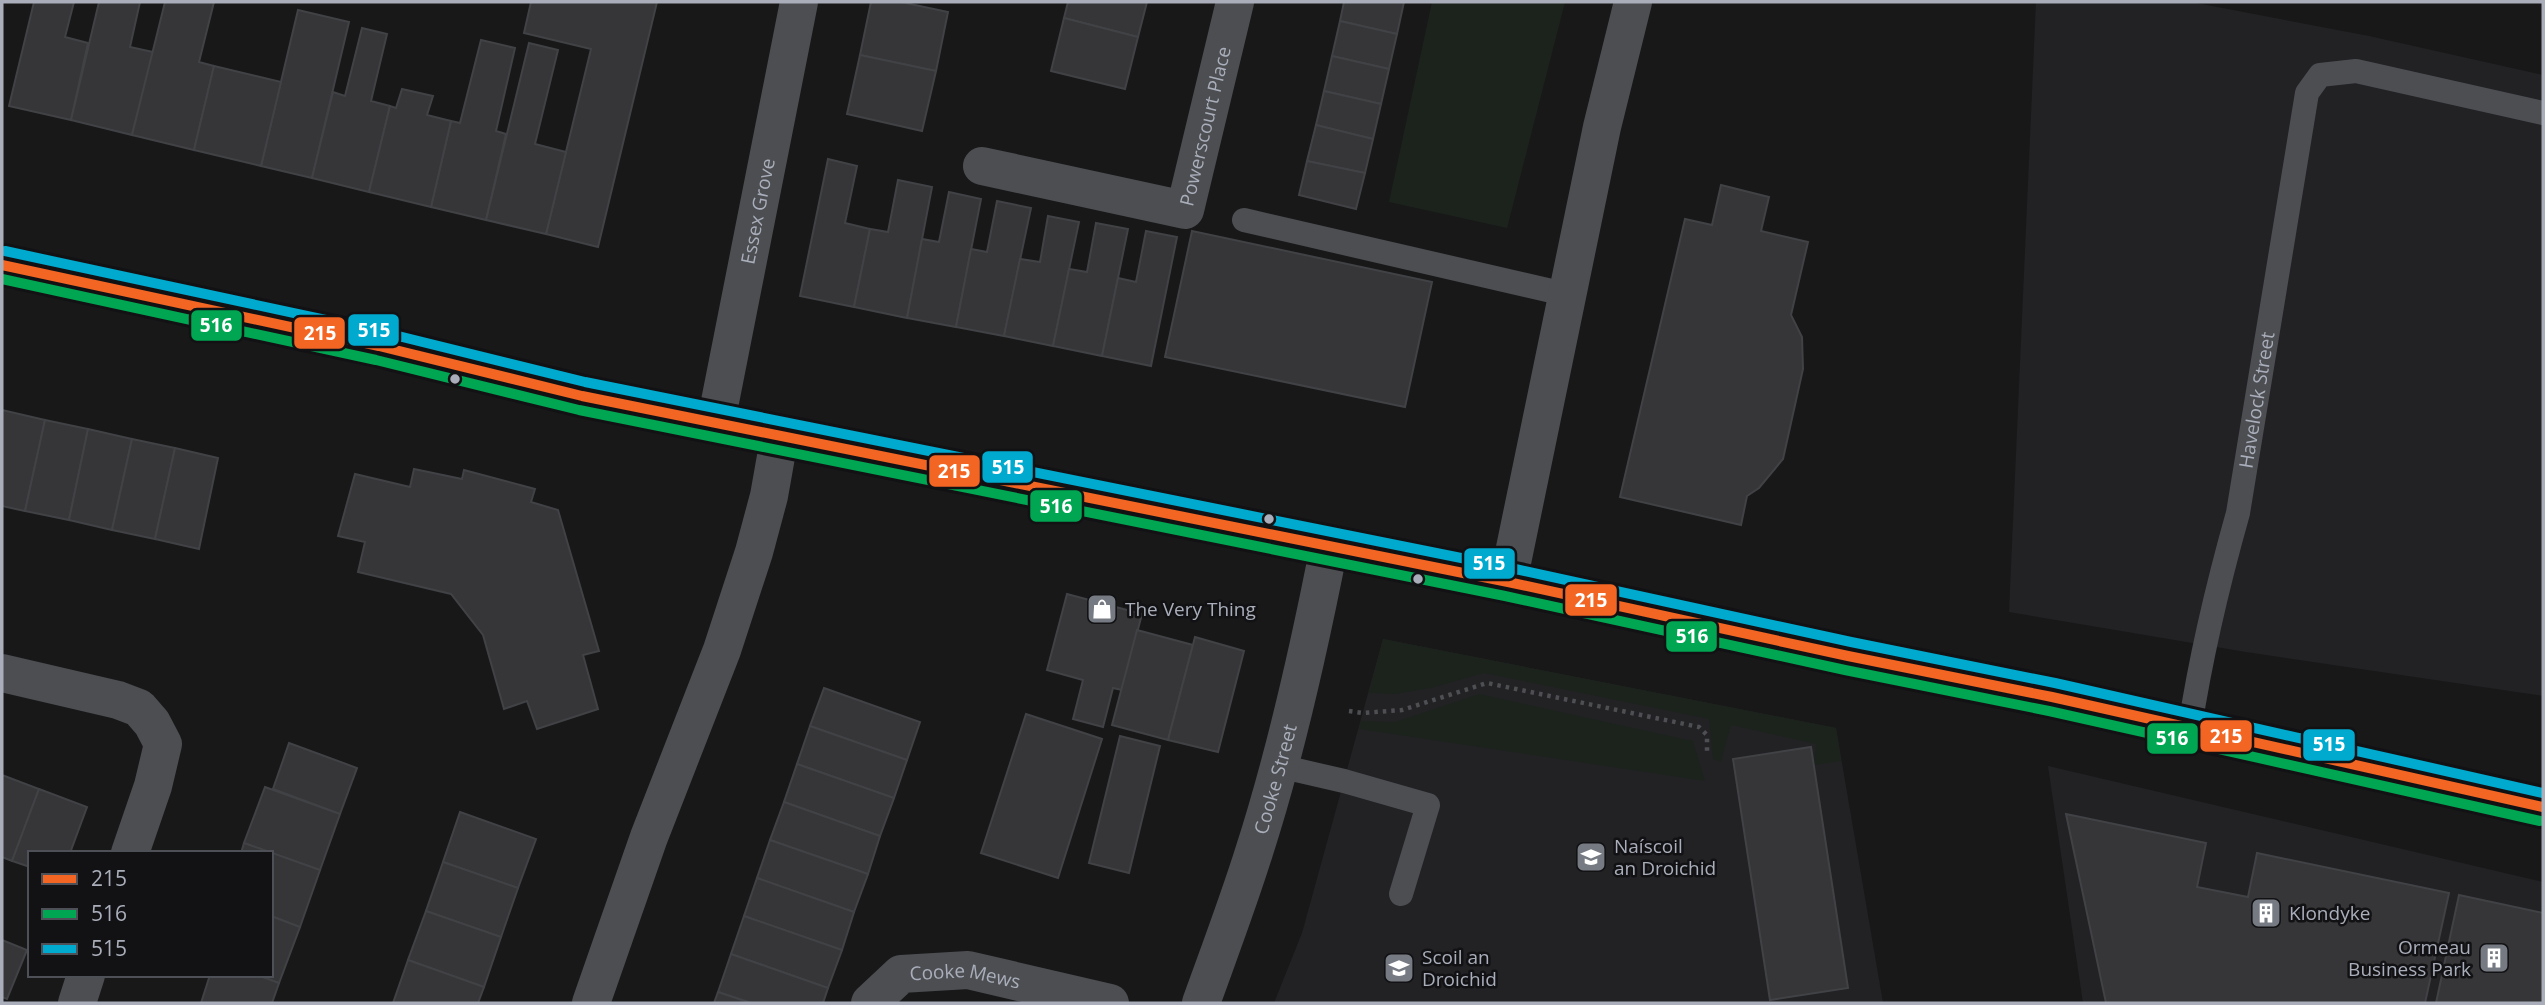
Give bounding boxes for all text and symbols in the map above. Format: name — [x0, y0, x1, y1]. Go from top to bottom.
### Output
street label: Powerscourt Place — [1173, 44, 1237, 209]
street label: Essex Grove — [735, 156, 781, 266]
line badge: 516 — [190, 309, 243, 342]
text: 516 — [200, 312, 232, 338]
line badge: 515 — [347, 313, 400, 347]
line badge: 215 — [293, 316, 346, 350]
text: 515 — [358, 317, 390, 343]
text: 215 — [304, 320, 336, 346]
street label: Havelock Street — [2233, 329, 2281, 470]
unlabelled marker — [448, 372, 462, 386]
line badge: 515 — [981, 450, 1034, 484]
line badge: 215 — [928, 454, 981, 488]
text: 515 — [992, 454, 1024, 480]
text: 215 — [938, 458, 970, 484]
line badge: 516 — [1029, 489, 1083, 523]
text: 516 — [1040, 493, 1072, 519]
unlabelled marker — [1262, 512, 1276, 526]
line badge: 515 — [1463, 547, 1516, 580]
text: 515 — [1473, 550, 1505, 576]
unlabelled marker — [1411, 572, 1425, 586]
line badge: 215 — [1564, 583, 1618, 617]
text: 215 — [1575, 587, 1607, 613]
shop icon: The Very Thing — [1085, 592, 1119, 626]
place label: The Very Thing — [1125, 596, 1256, 622]
line badge: 516 — [1665, 620, 1718, 653]
text: 516 — [1676, 623, 1708, 649]
line badge: 215 — [2199, 719, 2253, 753]
street label: Cooke Street — [1247, 721, 1303, 838]
line badge: 516 — [2146, 722, 2199, 755]
text: 215 — [2210, 723, 2242, 749]
text: 516 — [2156, 725, 2188, 751]
line badge: 515 — [2302, 728, 2356, 762]
text: 515 — [2313, 731, 2345, 757]
place label: Naíscoil an Droichid — [1614, 833, 1716, 881]
school or university icon: Naíscoil an Droichid — [1574, 840, 1608, 874]
legend — [28, 851, 273, 977]
text: 215 — [91, 864, 127, 892]
building icon: Klondyke — [2249, 896, 2283, 930]
text: 516 — [91, 899, 127, 927]
place label: Klondyke — [2289, 900, 2370, 926]
text: 515 — [91, 934, 127, 962]
place label: Ormeau Business Park — [2348, 934, 2471, 982]
building icon: Ormeau Business Park — [2477, 941, 2511, 975]
place label: Scoil an Droichid — [1422, 944, 1497, 992]
school or university icon: Scoil an Droichid — [1382, 951, 1416, 985]
street label: Cooke Mews — [909, 957, 1023, 995]

